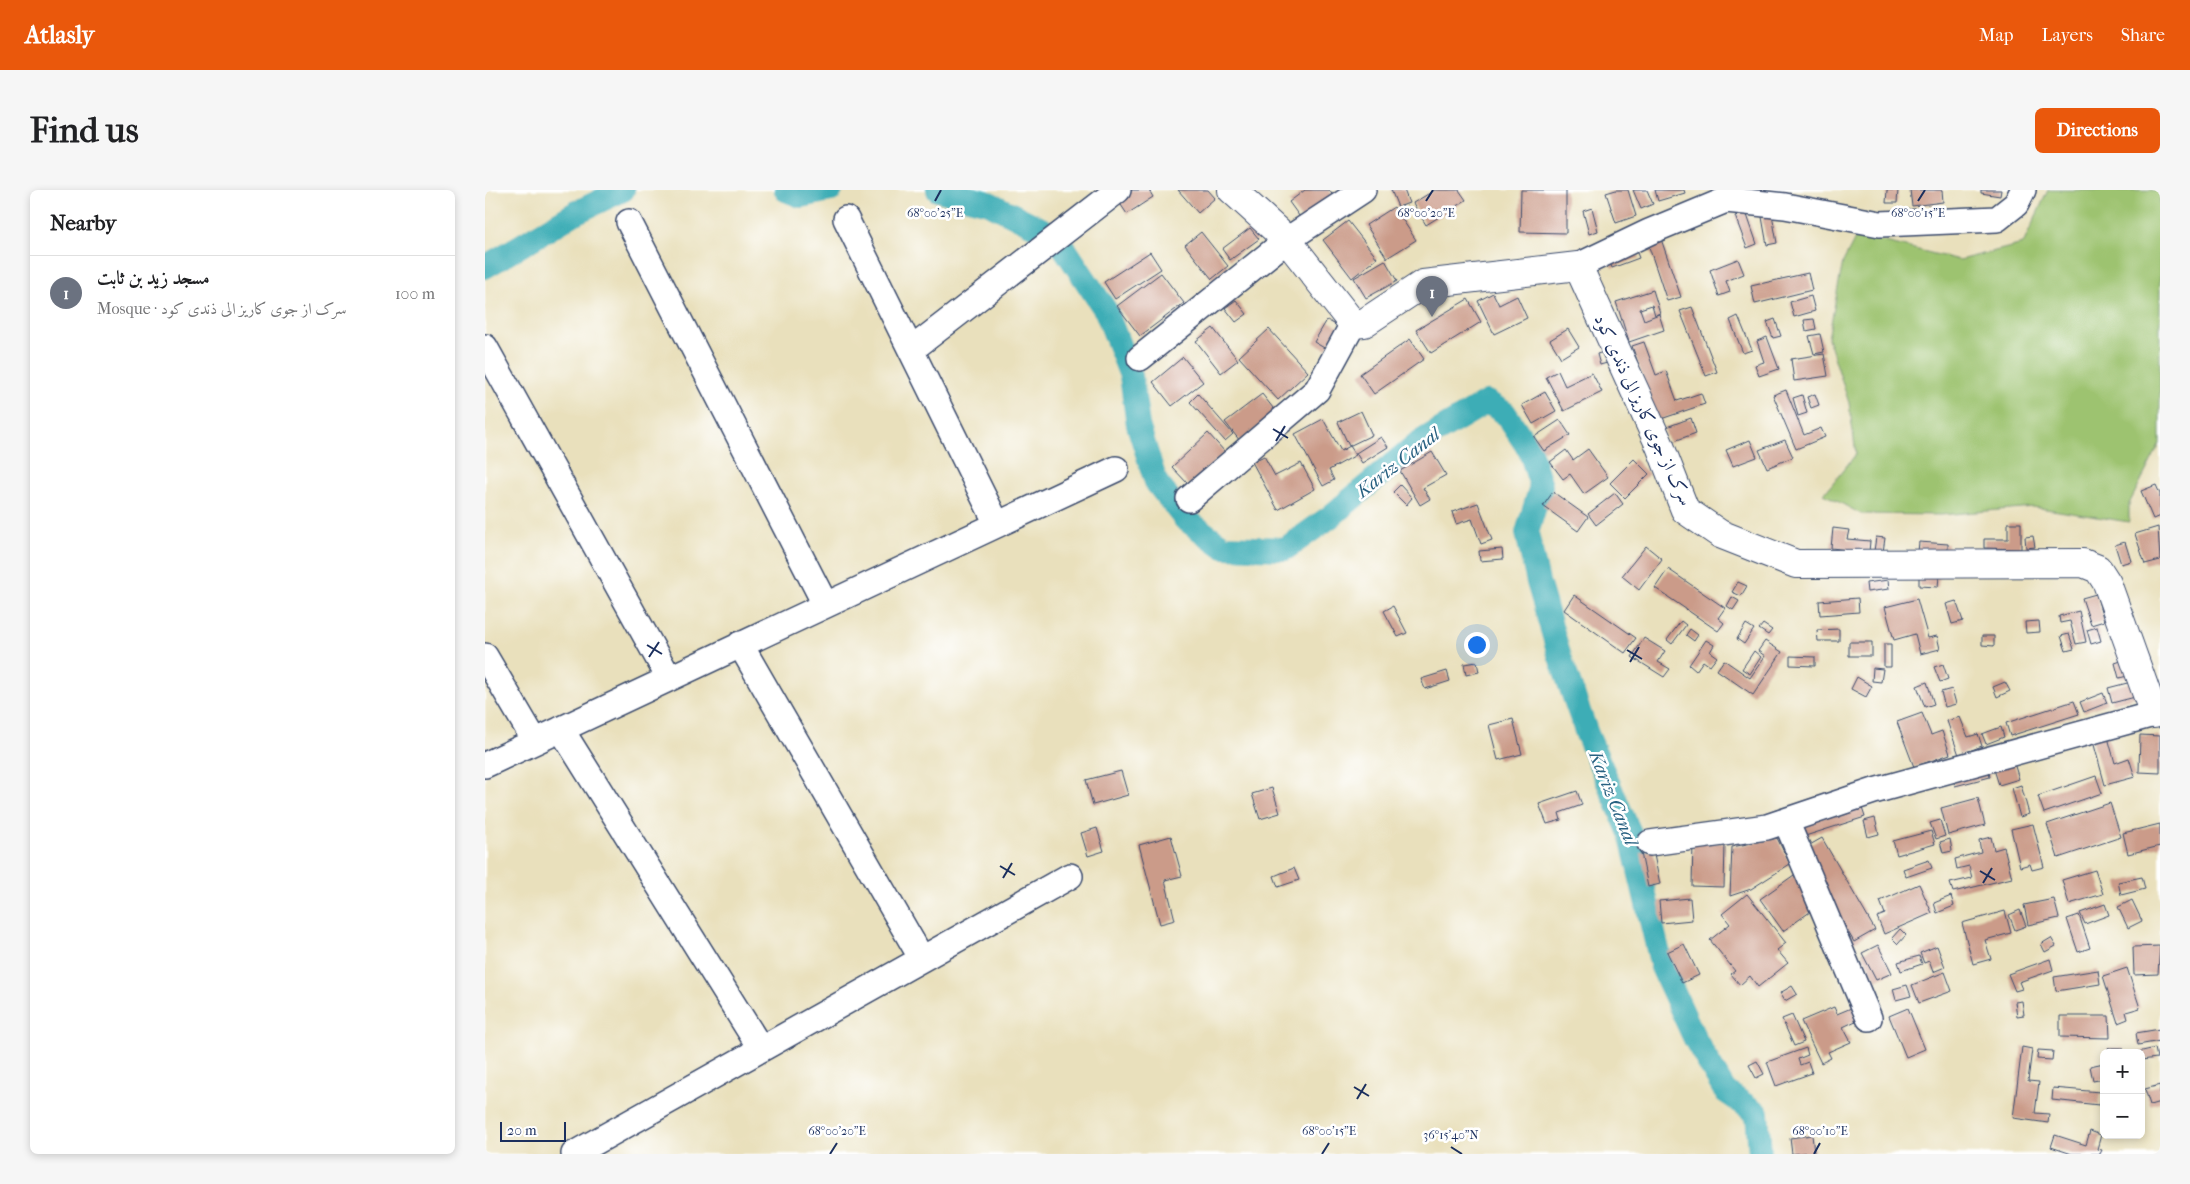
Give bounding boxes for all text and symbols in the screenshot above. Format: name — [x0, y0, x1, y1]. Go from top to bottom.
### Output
text: Atlasly — [25, 21, 94, 49]
text: Map — [1979, 25, 2013, 46]
text: Layers — [2041, 25, 2093, 46]
text: Share — [2121, 25, 2165, 46]
button: Directions — [2035, 108, 2160, 153]
text: Find us — [30, 110, 139, 151]
text: 68°00'25"E — [907, 206, 963, 220]
text: 68°00'20"E — [1397, 206, 1455, 220]
text: 68°00'15"E — [1891, 206, 1945, 220]
text: Nearby — [50, 211, 116, 235]
text: مسجد زید بن ثابت — [97, 267, 210, 289]
pin: 1 — [1416, 276, 1448, 317]
text: 1 — [63, 284, 69, 303]
text: 100 m — [395, 284, 435, 303]
text: Mosque · سرک از جوی کاریز الی ذندی کود — [97, 299, 346, 318]
street label: سرک از جوی کاریز الی ذندی کود — [1588, 311, 1697, 510]
water label: Kariz Canal — [1350, 422, 1446, 504]
your location — [1464, 632, 1490, 658]
water label: Kariz Canal — [1583, 746, 1643, 851]
map controls — [2100, 1049, 2145, 1139]
button: + — [2100, 1049, 2145, 1094]
button: − — [2100, 1094, 2145, 1139]
scale bar — [500, 1119, 566, 1142]
text: 20 m — [507, 1122, 537, 1139]
text: 68°00'20"E — [808, 1124, 866, 1138]
text: 68°00'15"E — [1302, 1124, 1356, 1138]
text: 68°00'10"E — [1792, 1124, 1848, 1138]
text: 36°15'40"N — [1423, 1128, 1479, 1142]

